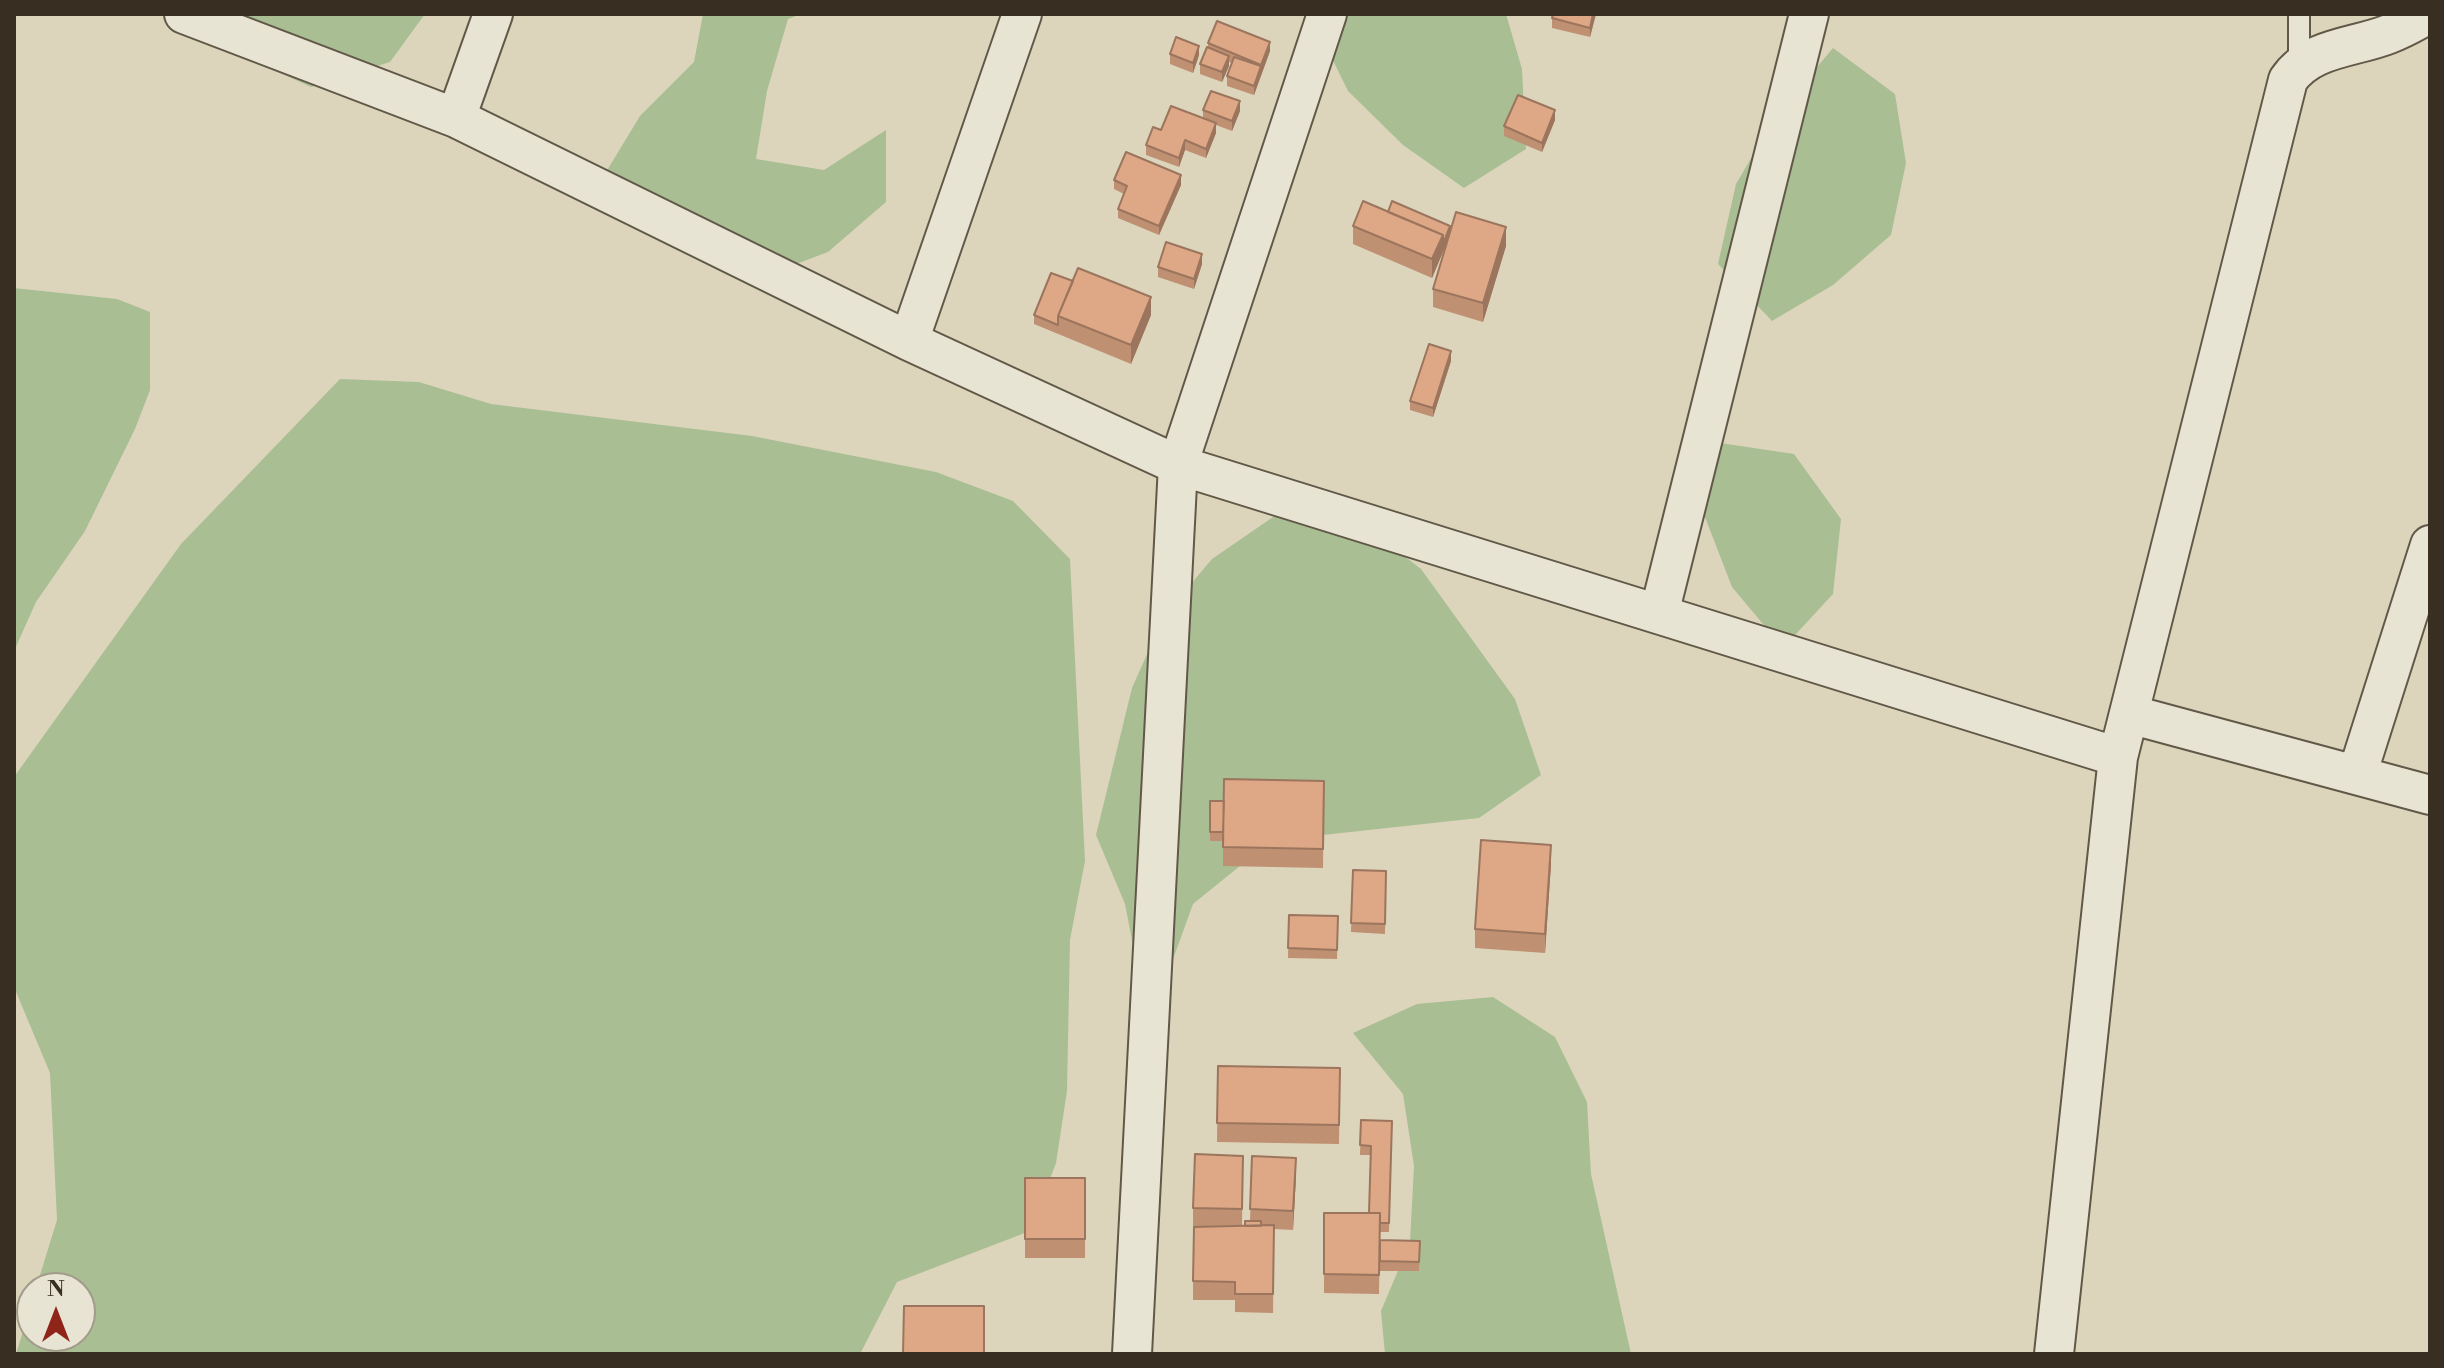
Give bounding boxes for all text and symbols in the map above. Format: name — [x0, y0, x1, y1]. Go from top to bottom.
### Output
north arrow — [16, 1272, 96, 1352]
text: N — [47, 1276, 65, 1303]

